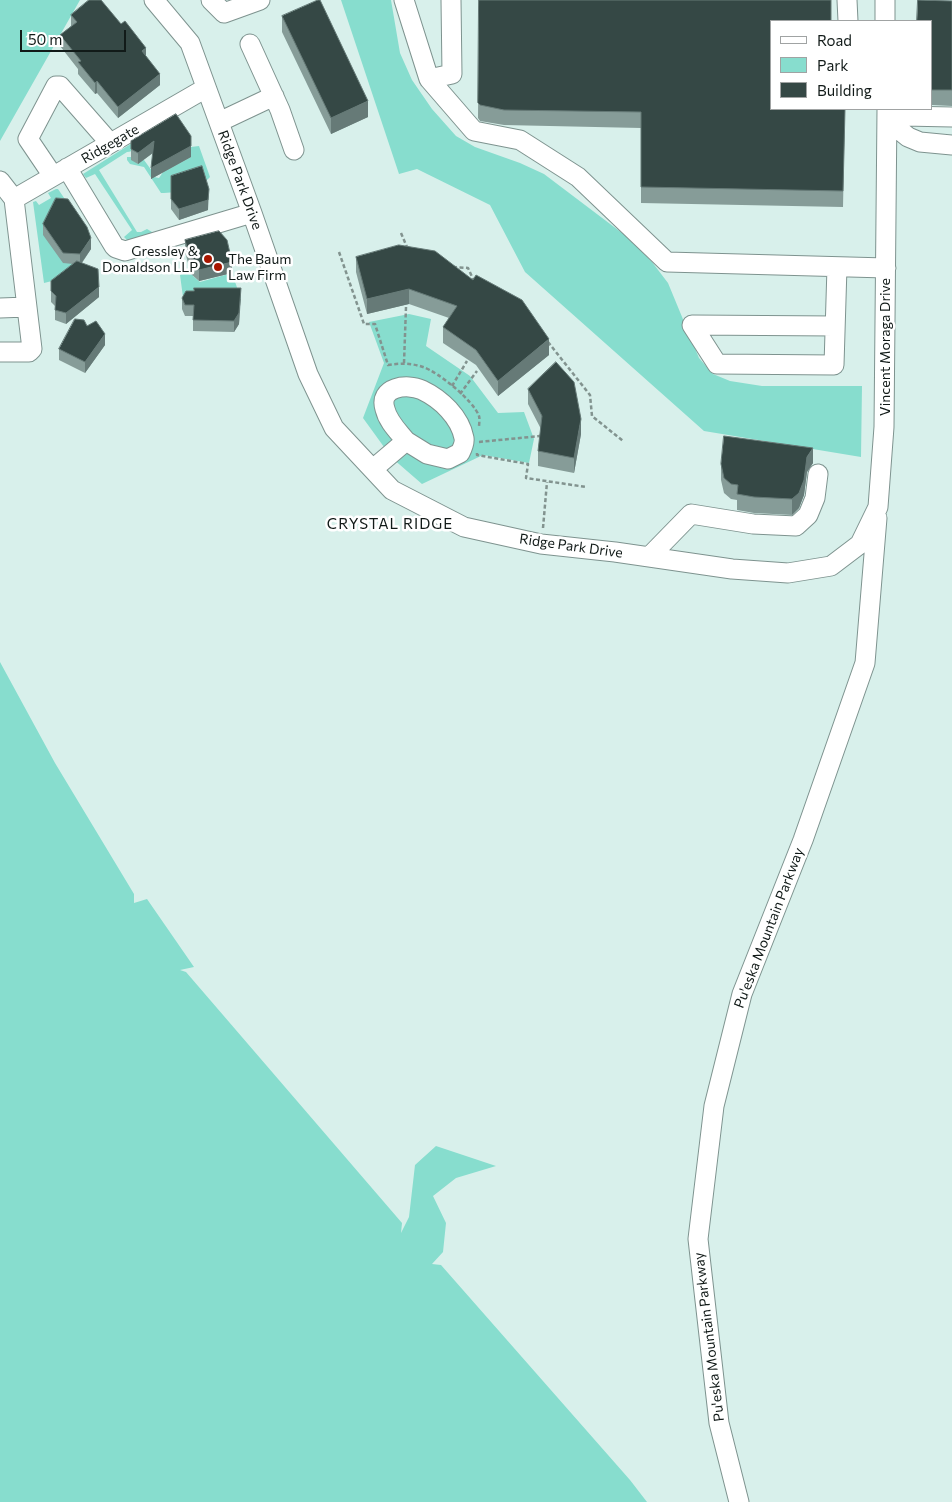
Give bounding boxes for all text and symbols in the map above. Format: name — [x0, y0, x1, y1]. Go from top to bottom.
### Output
scale bar — [22, 20, 129, 52]
legend — [770, 20, 932, 110]
text: 50 m — [28, 30, 62, 48]
text: Road — [817, 31, 852, 49]
text: Park — [817, 56, 848, 74]
text: Building — [817, 81, 872, 99]
street label: Ridgegate — [78, 121, 142, 167]
street label: Ridge Park Drive — [214, 128, 266, 232]
place label: Gressley & Donaldson LLP — [102, 243, 198, 276]
place label: The Baum Law Firm — [228, 251, 291, 284]
marker: Gressley & Donaldson LLP — [202, 253, 214, 265]
marker: The Baum Law Firm — [212, 261, 224, 273]
street label: Vincent Moraga Drive — [877, 278, 893, 416]
district label: CRYSTAL RIDGE — [325, 515, 455, 533]
street label: Ridge Park Drive — [518, 530, 624, 562]
street label: Pu'eska Mountain Parkway — [731, 845, 807, 1011]
street label: Pu'eska Mountain Parkway — [690, 1251, 728, 1423]

